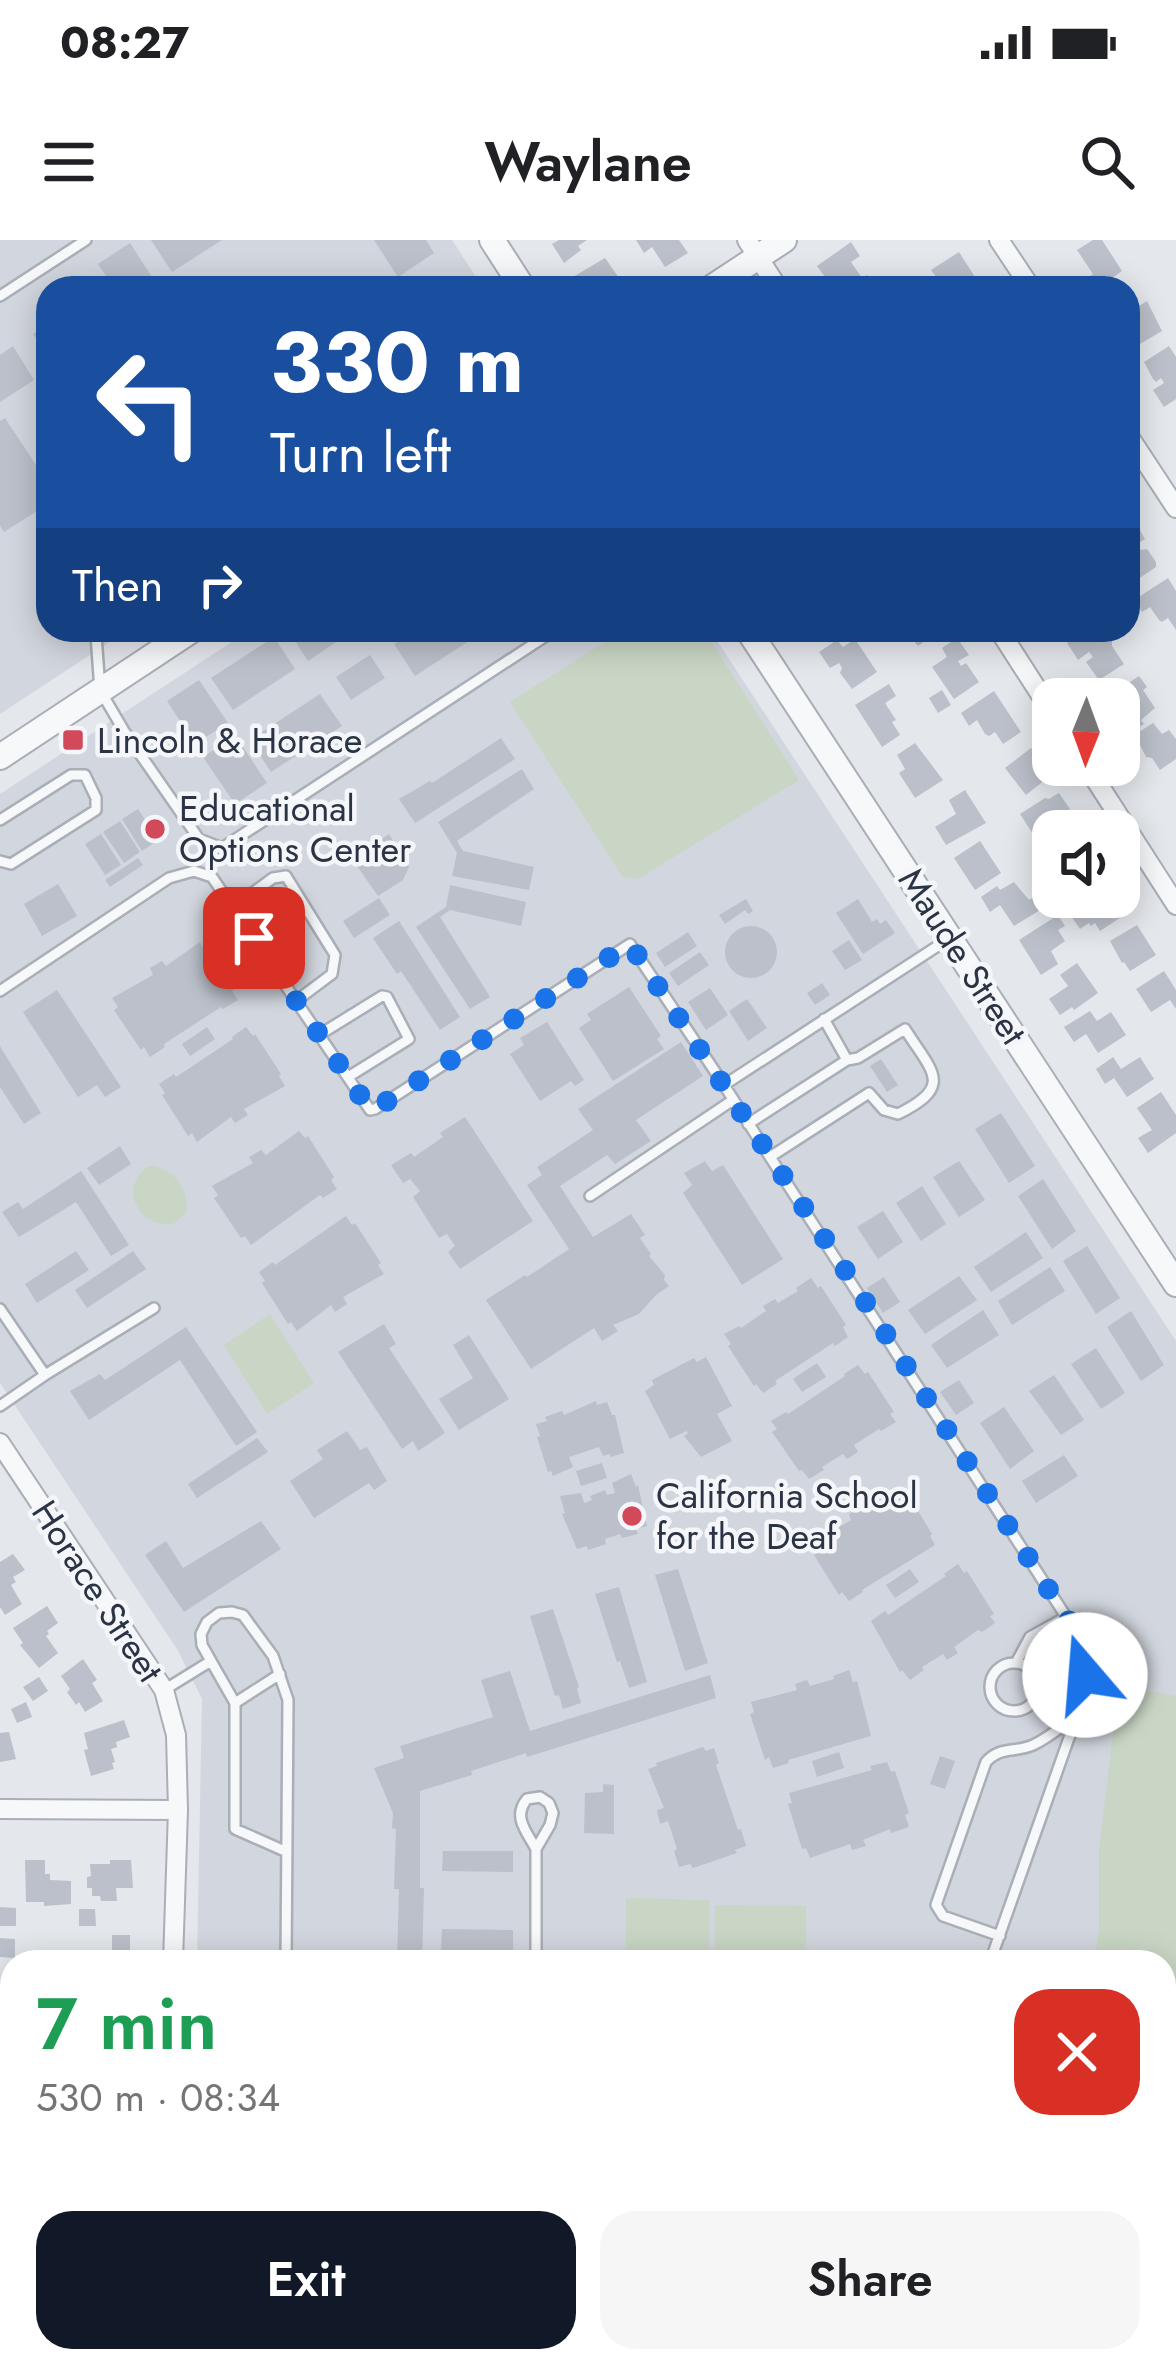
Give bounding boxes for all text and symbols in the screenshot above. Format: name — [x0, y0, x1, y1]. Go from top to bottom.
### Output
text: 08:27 — [60, 10, 189, 75]
text: Waylane — [484, 123, 692, 201]
icon: menu — [36, 129, 102, 195]
icon: search — [1074, 129, 1140, 195]
text: 330 m — [270, 302, 524, 424]
icon: left — [72, 324, 228, 480]
text: Turn left — [270, 414, 451, 492]
icon: right — [187, 552, 253, 618]
text: Then — [72, 553, 163, 618]
north arrow — [1032, 678, 1140, 786]
map controls — [1032, 678, 1140, 918]
place label: Lincoln & Horace — [97, 714, 362, 766]
marker: Lincoln & Horace — [60, 727, 86, 753]
place label: Educational Options Center — [179, 782, 412, 875]
button: sound — [1032, 810, 1140, 918]
marker: Educational Options Center — [142, 816, 168, 842]
street label: Maude Street — [886, 857, 1040, 1055]
pin — [203, 887, 305, 989]
icon: arrive — [221, 905, 287, 971]
place label: California School for the Deaf — [656, 1469, 918, 1562]
street label: Horace Street — [20, 1490, 177, 1692]
marker: California School for the Deaf — [619, 1503, 645, 1529]
position arrow — [1022, 1612, 1148, 1738]
text: 7 min — [36, 1972, 217, 2076]
button: close — [1014, 1989, 1140, 2115]
text: 530 m · 08:34 — [36, 2069, 280, 2126]
button: Exit — [36, 2211, 576, 2349]
button: Share — [600, 2211, 1140, 2349]

